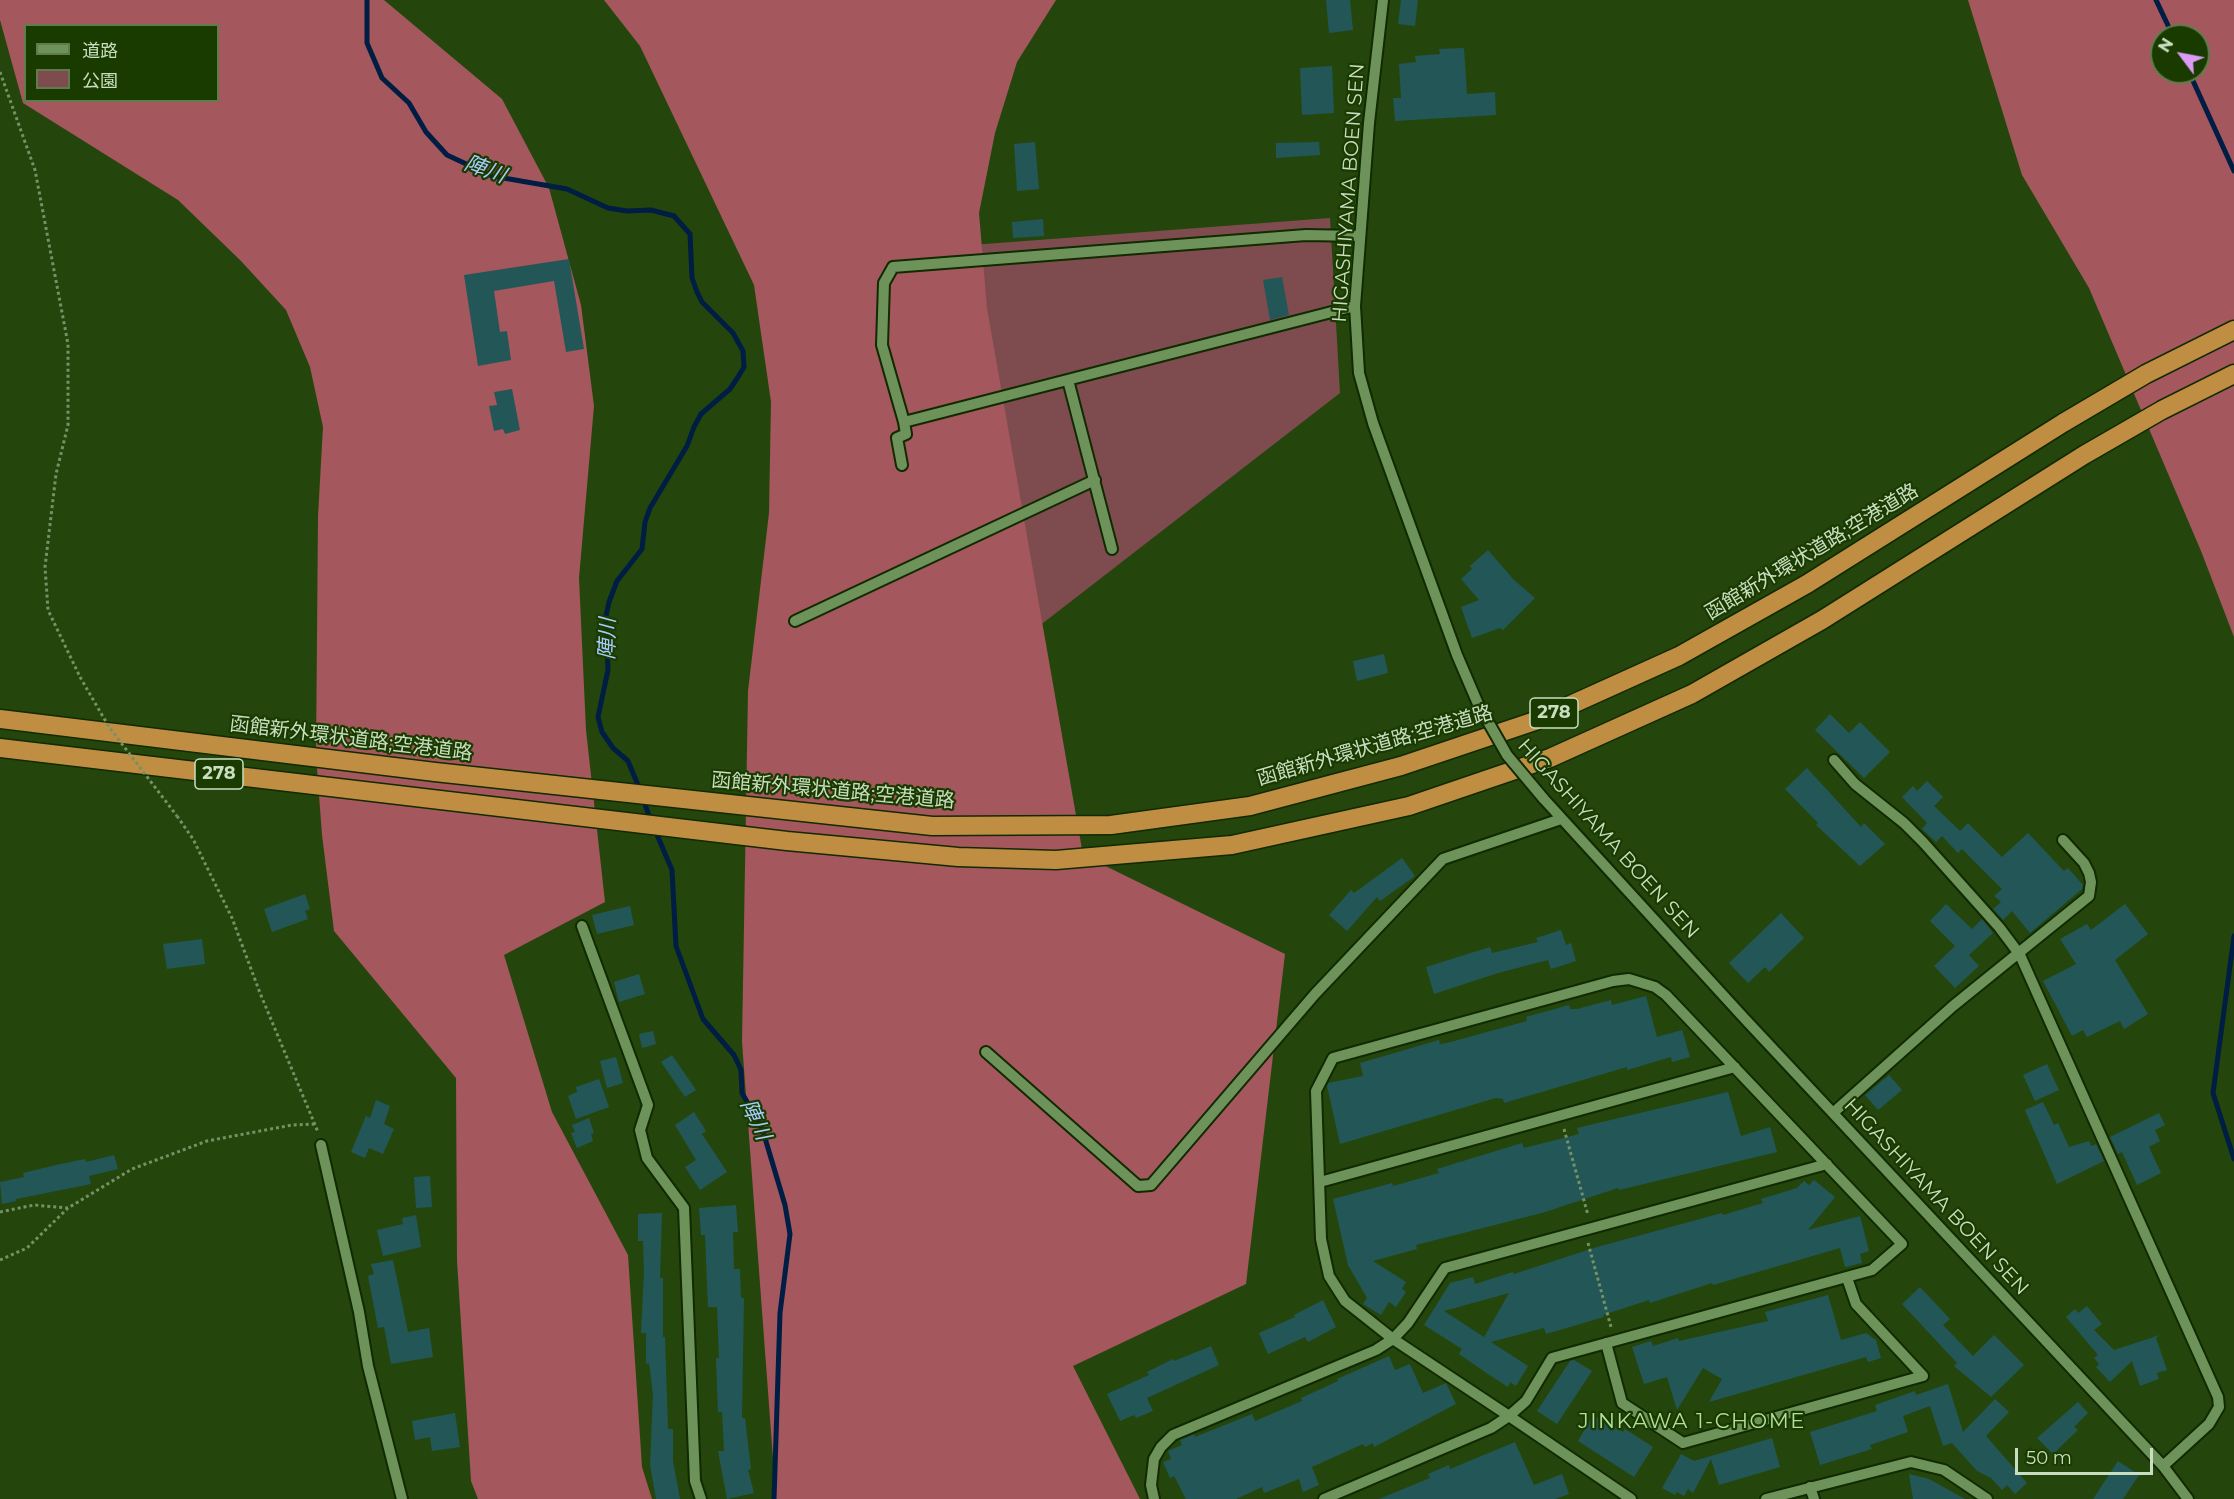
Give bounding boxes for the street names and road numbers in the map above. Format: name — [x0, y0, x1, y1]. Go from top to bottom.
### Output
street label: HIGASHIYAMA BOEN SEN — [1328, 63, 1370, 323]
street label: 函館新外環状道路;空港道路 — [1701, 479, 1923, 625]
road number: 278 — [1530, 698, 1578, 728]
street label: 函館新外環状道路;空港道路 — [1254, 701, 1496, 791]
street label: 函館新外環状道路;空港道路 — [228, 712, 474, 766]
street label: HIGASHIYAMA BOEN SEN — [1512, 734, 1704, 944]
road number: 278 — [195, 759, 243, 789]
street label: 函館新外環状道路;空港道路 — [710, 768, 956, 814]
street label: HIGASHIYAMA BOEN SEN — [1839, 1094, 2033, 1300]

